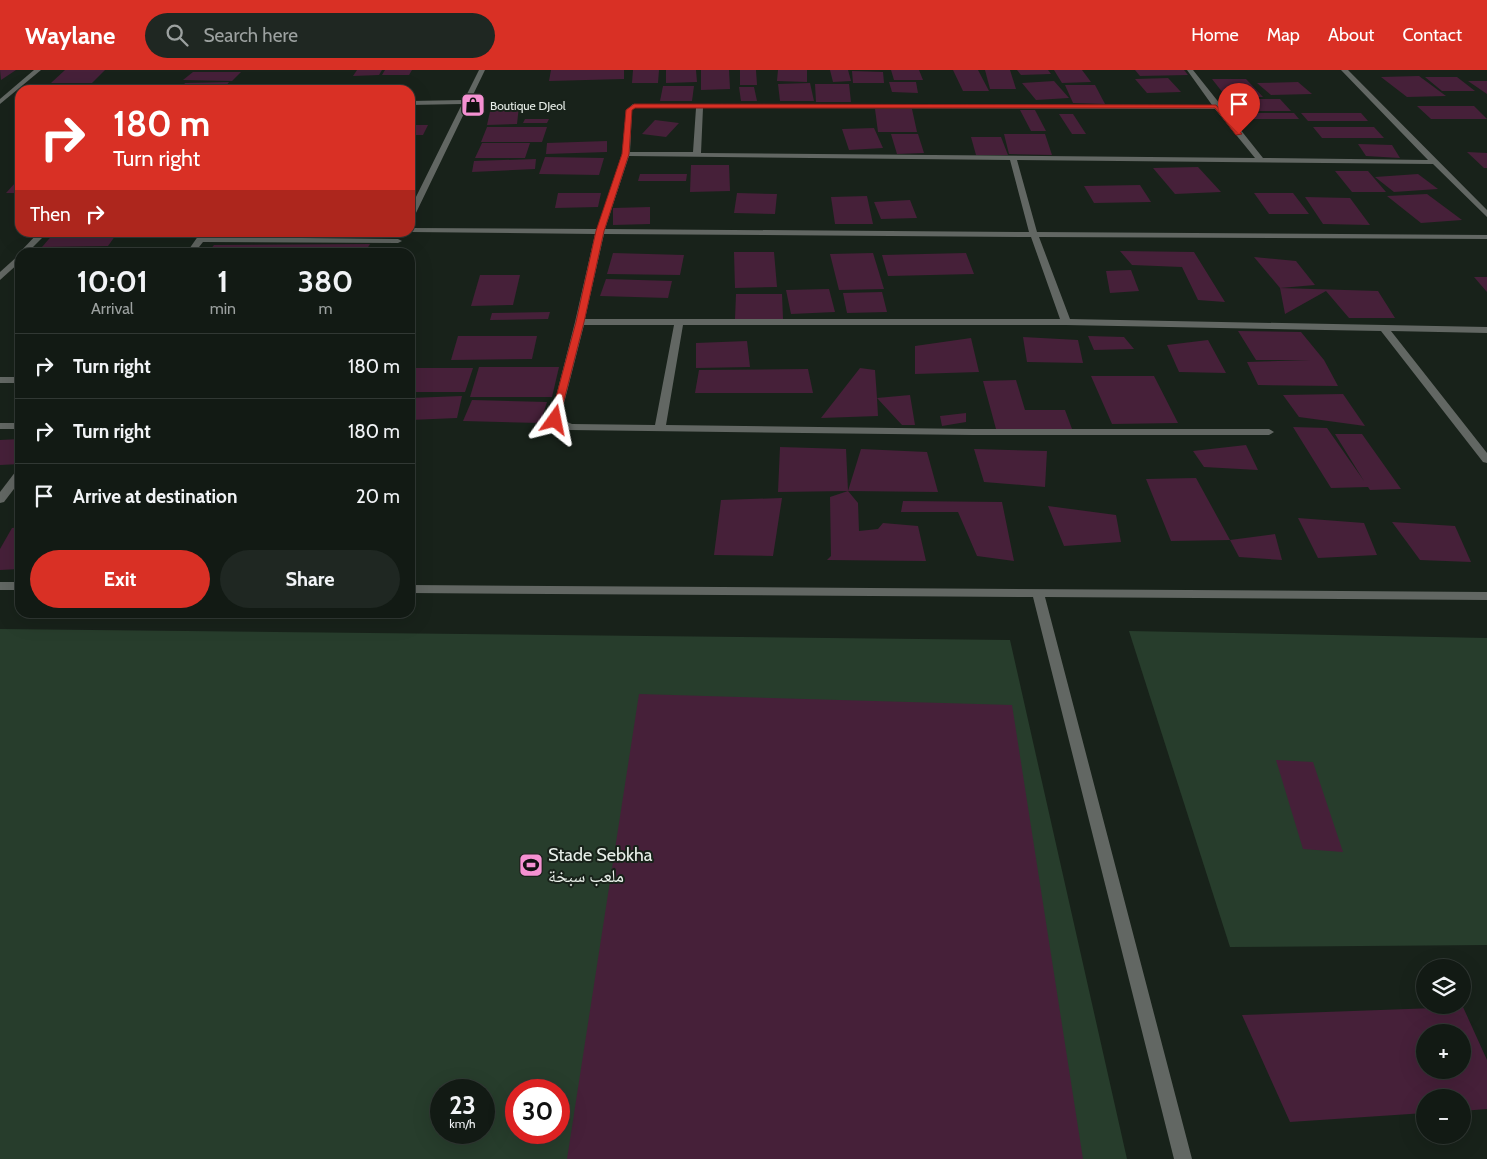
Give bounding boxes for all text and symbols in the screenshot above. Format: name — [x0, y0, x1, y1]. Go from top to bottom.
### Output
search box — [145, 13, 495, 58]
text: Waylane — [25, 21, 115, 50]
icon: search — [163, 21, 191, 49]
text: Search here — [203, 24, 298, 47]
text: Home — [1191, 24, 1239, 46]
text: Map — [1267, 24, 1300, 46]
text: About — [1328, 24, 1374, 46]
text: Contact — [1402, 24, 1462, 46]
pin — [1218, 83, 1260, 134]
icon: arrive — [1225, 90, 1253, 118]
shop icon: Boutique DJeol — [460, 92, 486, 118]
place label: Boutique DJeol — [490, 98, 566, 113]
text: 180 m — [113, 102, 210, 145]
icon: right — [30, 105, 95, 170]
text: Turn right — [113, 145, 200, 172]
icon: right — [81, 200, 109, 228]
text: Then — [30, 203, 71, 226]
text: 10:01 — [77, 263, 148, 300]
text: 1 — [217, 263, 228, 300]
text: 380 — [298, 263, 353, 300]
text: Arrival — [91, 299, 134, 318]
text: min — [210, 299, 236, 318]
text: m — [318, 299, 333, 318]
icon: right — [30, 352, 58, 380]
text: Turn right — [73, 355, 151, 378]
text: 180 m — [348, 355, 400, 378]
position arrow — [528, 393, 580, 445]
icon: right — [30, 417, 58, 445]
text: Turn right — [73, 420, 151, 443]
text: 180 m — [348, 420, 400, 443]
icon: arrive — [30, 482, 58, 510]
text: Arrive at destination — [73, 485, 237, 508]
text: 20 m — [356, 485, 400, 508]
button: Exit — [30, 550, 210, 608]
button: Share — [220, 550, 400, 608]
place label: Stade Sebkha ملعب سبخة — [548, 844, 653, 887]
sports icon: Stade Sebkha ملعب سبخة — [518, 852, 544, 878]
map controls — [1416, 959, 1471, 1144]
button: layers — [1416, 959, 1471, 1014]
button: + — [1416, 1024, 1471, 1079]
speed limit sign: 30 — [505, 1079, 570, 1144]
button: − — [1416, 1089, 1471, 1144]
text: 23 — [449, 1090, 476, 1120]
text: km/h — [449, 1116, 476, 1131]

